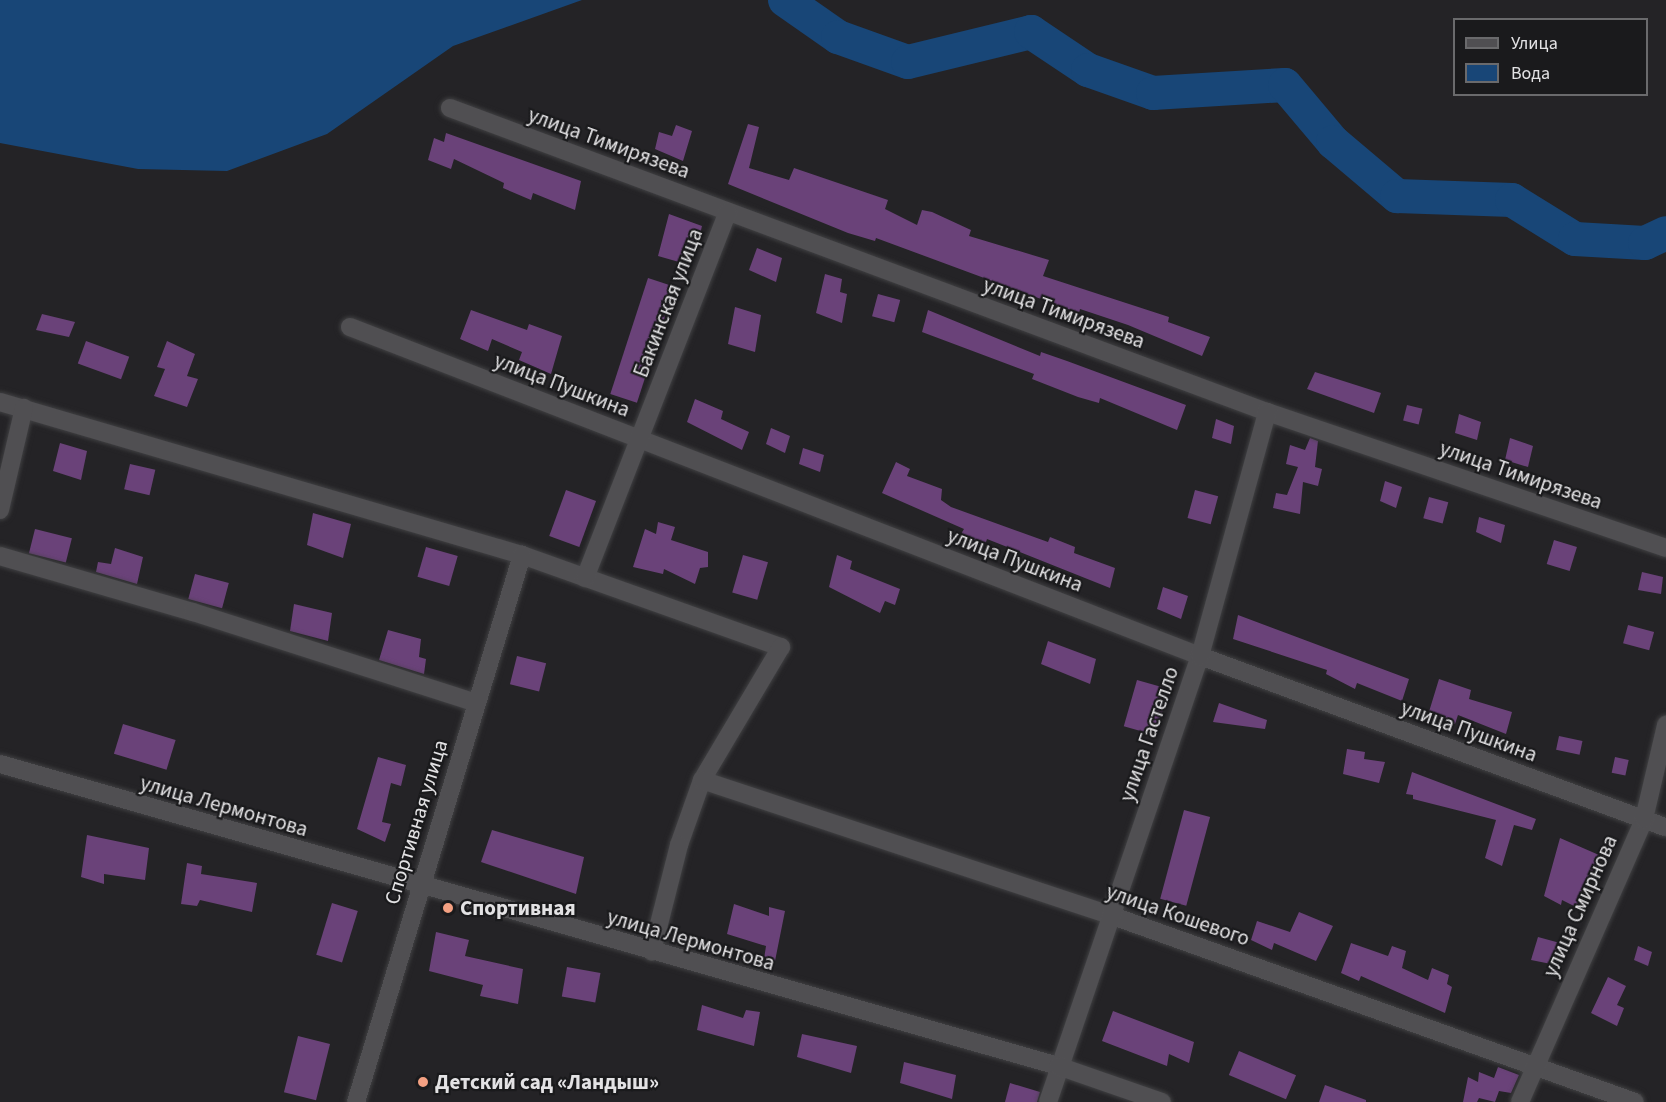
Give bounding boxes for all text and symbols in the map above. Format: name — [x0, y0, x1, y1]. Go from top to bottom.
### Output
legend — [1453, 18, 1648, 96]
text: Улица — [1511, 31, 1558, 56]
text: Вода — [1511, 61, 1550, 86]
street label: улица Тимирязева — [525, 102, 693, 184]
street label: Бакинская улица — [628, 225, 708, 381]
street label: улица Тимирязева — [980, 272, 1148, 354]
street label: улица Пушкина — [491, 348, 633, 422]
street label: улица Тимирязева — [1436, 435, 1606, 515]
street label: улица Пушкина — [944, 523, 1086, 597]
street label: улица Гастелло — [1114, 663, 1184, 805]
street label: улица Пушкина — [1398, 695, 1540, 767]
street label: Спортивная улица — [379, 737, 453, 907]
street label: улица Лермонтова — [137, 770, 311, 842]
street label: улица Смирнова — [1537, 831, 1623, 981]
street label: улица Кошевого — [1103, 879, 1253, 951]
place label: Спортивная — [460, 895, 576, 921]
marker: Спортивная — [441, 901, 455, 915]
street label: улица Лермонтова — [604, 904, 778, 976]
place label: Детский сад «Ландыш» — [435, 1069, 659, 1095]
marker: Детский сад «Ландыш» — [416, 1075, 430, 1089]

